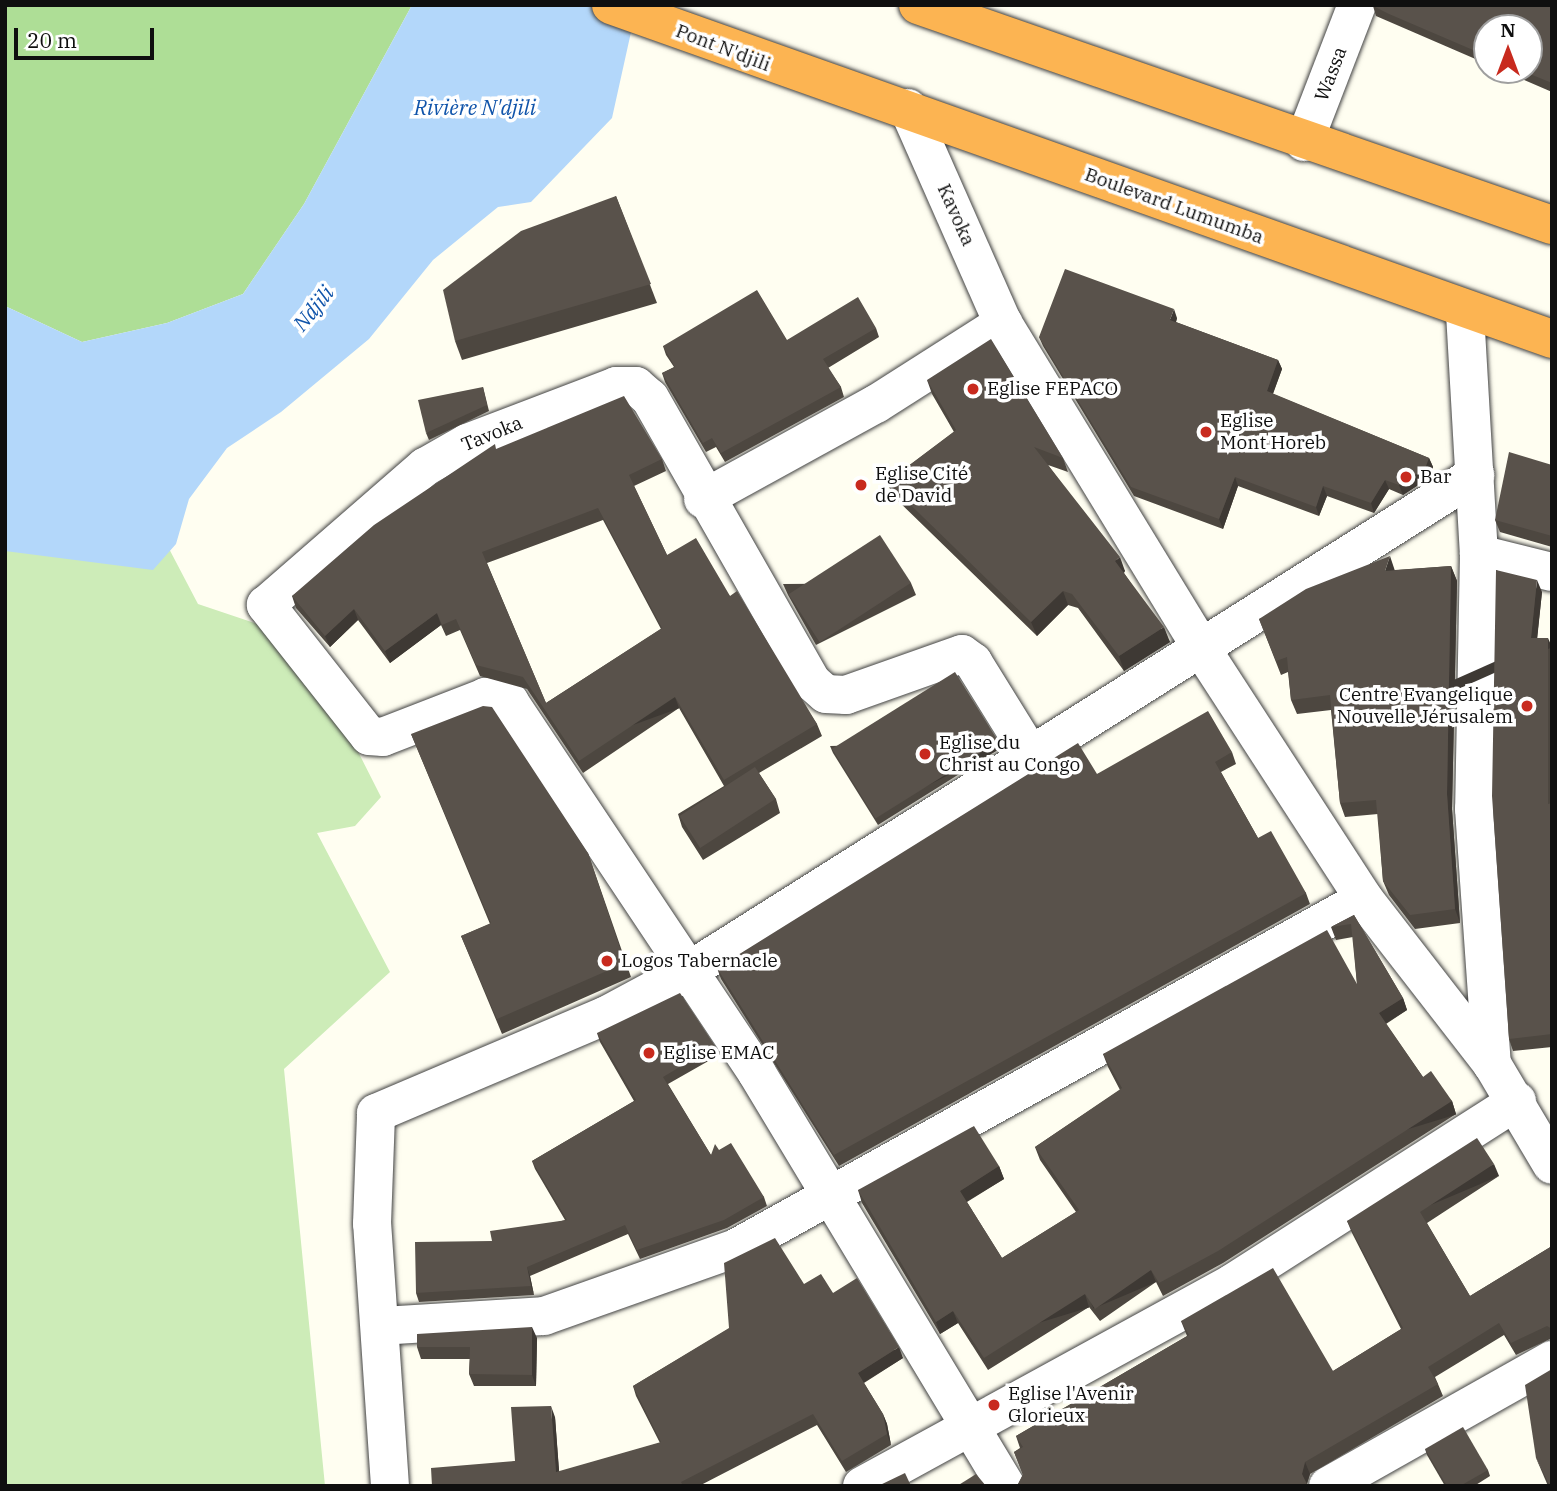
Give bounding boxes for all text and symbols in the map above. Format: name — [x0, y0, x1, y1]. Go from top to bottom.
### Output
scale bar — [18, 14, 158, 58]
north arrow — [1473, 14, 1543, 84]
text: N — [1500, 18, 1516, 42]
street label: Pont N'djili — [673, 20, 773, 76]
text: 20 m — [27, 26, 77, 54]
street label: Wassa — [1310, 44, 1352, 104]
water label: Rivière N'djili — [414, 94, 536, 120]
street label: Boulevard Lumumba — [1082, 163, 1266, 249]
street label: Kavoka — [932, 180, 980, 250]
water label: Ndjili — [287, 280, 339, 336]
place label: Eglise FEPACO — [987, 378, 1118, 400]
marker: Eglise FEPACO — [965, 381, 981, 397]
place label: Eglise Mont Horeb — [1220, 410, 1326, 454]
street label: Tavoka — [458, 411, 526, 457]
marker: Eglise Mont Horeb — [1198, 424, 1214, 440]
place label: Eglise Cité de David — [875, 463, 968, 507]
place label: Bar — [1420, 466, 1452, 488]
marker: Bar — [1398, 469, 1414, 485]
marker: Eglise Cité de David — [853, 477, 869, 493]
place label: Centre Evangelique Nouvelle Jérusalem — [1337, 684, 1513, 728]
marker: Centre Evangelique Nouvelle Jérusalem — [1519, 698, 1535, 714]
place label: Eglise du Christ au Congo — [939, 732, 1080, 776]
marker: Eglise du Christ au Congo — [917, 746, 933, 762]
place label: Logos Tabernacle — [621, 950, 778, 972]
marker: Logos Tabernacle — [599, 953, 615, 969]
place label: Eglise EMAC — [663, 1042, 775, 1064]
marker: Eglise EMAC — [641, 1045, 657, 1061]
place label: Eglise l'Avenir Glorieux — [1008, 1383, 1134, 1427]
marker: Eglise l'Avenir Glorieux — [986, 1397, 1002, 1413]

